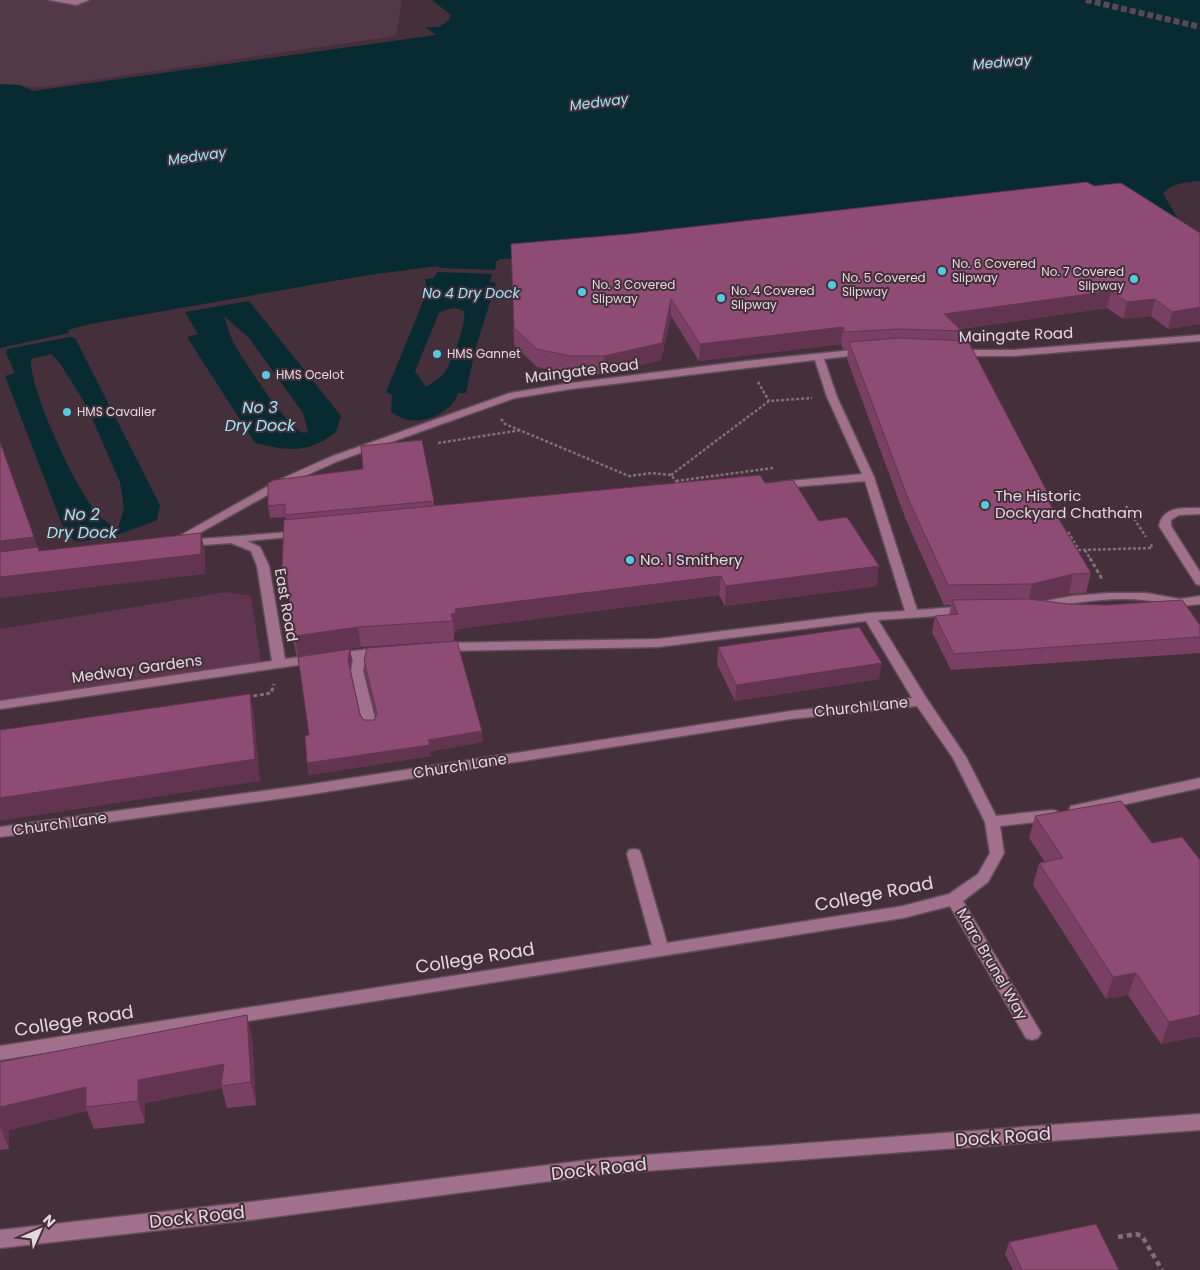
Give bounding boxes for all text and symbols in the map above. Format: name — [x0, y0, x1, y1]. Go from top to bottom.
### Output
water label: Medway — [972, 49, 1033, 75]
water label: Medway — [568, 88, 631, 116]
water label: Medway — [166, 142, 229, 170]
place label: No. 6 Covered Slipway — [952, 255, 1036, 286]
place label: No. 7 Covered Slipway — [1041, 263, 1124, 294]
marker: No. 6 Covered Slipway — [936, 265, 948, 277]
place label: No. 5 Covered Slipway — [842, 269, 926, 300]
marker: No. 7 Covered Slipway — [1128, 273, 1140, 285]
place label: No. 3 Covered Slipway — [592, 276, 675, 307]
marker: No. 5 Covered Slipway — [826, 279, 838, 291]
place label: No. 4 Covered Slipway — [731, 282, 815, 313]
water label: No 4 Dry Dock — [422, 283, 521, 303]
marker: No. 3 Covered Slipway — [576, 286, 588, 298]
marker: No. 4 Covered Slipway — [715, 292, 727, 304]
street label: Maingate Road — [958, 322, 1074, 347]
place label: HMS Gannet — [447, 345, 521, 362]
marker: HMS Gannet — [431, 348, 443, 360]
street label: Maingate Road — [524, 353, 640, 388]
place label: HMS Ocelot — [276, 366, 344, 383]
marker: HMS Ocelot — [260, 369, 272, 381]
water label: No 3 Dry Dock — [225, 396, 296, 437]
place label: HMS Cavalier — [77, 403, 156, 420]
marker: HMS Cavalier — [61, 406, 73, 418]
place label: The Historic Dockyard Chatham — [995, 485, 1142, 523]
marker: The Historic Dockyard Chatham — [979, 499, 991, 511]
water label: No 2 Dry Dock — [47, 503, 118, 544]
place label: No. 1 Smithery — [640, 549, 743, 570]
marker: No. 1 Smithery — [624, 554, 636, 566]
street label: East Road — [270, 567, 303, 643]
street label: Medway Gardens — [70, 649, 204, 688]
street label: Church Lane — [813, 691, 909, 722]
street label: Church Lane — [412, 748, 508, 783]
street label: Church Lane — [12, 807, 108, 840]
street label: College Road — [812, 870, 935, 917]
street label: Marc Brunel Way — [952, 904, 1033, 1024]
street label: College Road — [414, 936, 536, 979]
street label: College Road — [13, 999, 135, 1042]
street label: Dock Road — [954, 1121, 1052, 1152]
street label: Dock Road — [550, 1151, 648, 1186]
street label: Dock Road — [148, 1199, 246, 1234]
north arrow — [15, 1205, 65, 1255]
text: N — [38, 1210, 60, 1232]

